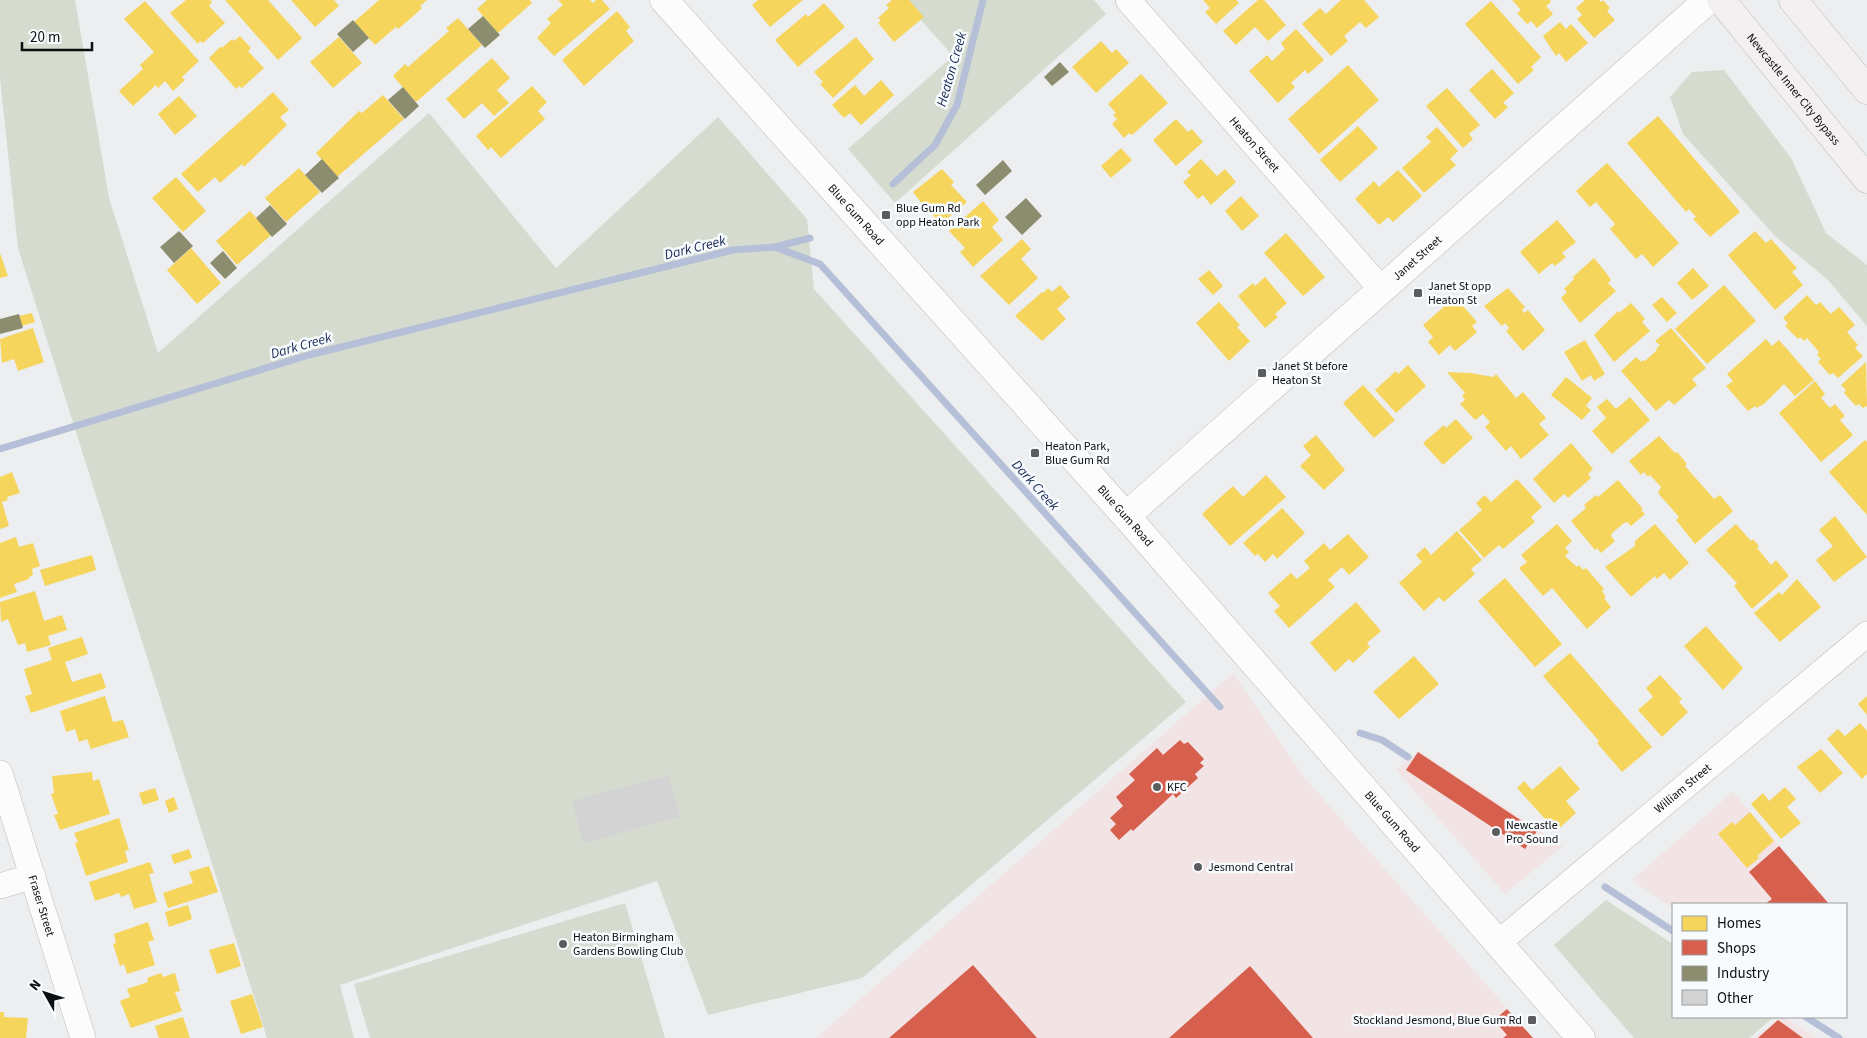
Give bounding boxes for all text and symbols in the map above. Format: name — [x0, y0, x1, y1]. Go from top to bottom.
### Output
scale bar — [22, 20, 92, 52]
text: 20 m — [30, 27, 60, 48]
water label: Heaton Creek — [932, 29, 972, 109]
street label: Newcastle Inner City Bypass — [1742, 30, 1844, 149]
street label: Heaton Street — [1225, 113, 1283, 176]
street label: Blue Gum Road — [824, 181, 888, 249]
place label: Blue Gum Rd opp Heaton Park — [896, 200, 980, 231]
marker: Blue Gum Rd opp Heaton Park — [880, 209, 892, 221]
water label: Dark Creek — [662, 231, 728, 265]
street label: Janet Street — [1389, 232, 1446, 285]
place label: Janet St opp Heaton St — [1428, 278, 1491, 309]
marker: Janet St opp Heaton St — [1412, 287, 1424, 299]
water label: Dark Creek — [268, 328, 334, 364]
place label: Janet St before Heaton St — [1272, 358, 1348, 389]
marker: Janet St before Heaton St — [1256, 367, 1268, 379]
place label: Heaton Park, Blue Gum Rd — [1045, 438, 1110, 469]
marker: Heaton Park, Blue Gum Rd — [1029, 447, 1041, 459]
water label: Dark Creek — [1007, 456, 1064, 516]
street label: Blue Gum Road — [1093, 481, 1157, 551]
street label: William Street — [1651, 760, 1715, 818]
place label: KFC — [1167, 779, 1187, 796]
marker: KFC — [1151, 781, 1163, 793]
street label: Blue Gum Road — [1360, 787, 1424, 857]
place label: Newcastle Pro Sound — [1506, 817, 1558, 848]
marker: Newcastle Pro Sound — [1490, 826, 1502, 838]
place label: Jesmond Central — [1208, 859, 1293, 876]
marker: Jesmond Central — [1192, 861, 1204, 873]
street label: Fraser Street — [23, 873, 59, 939]
legend — [1672, 903, 1847, 1018]
text: Homes — [1717, 913, 1761, 934]
place label: Heaton Birmingham Gardens Bowling Club — [573, 929, 684, 960]
marker: Heaton Birmingham Gardens Bowling Club — [557, 938, 569, 950]
text: Shops — [1717, 938, 1756, 959]
text: Industry — [1717, 963, 1769, 984]
north arrow — [20, 968, 70, 1018]
text: N — [25, 976, 46, 995]
text: Other — [1717, 988, 1754, 1009]
place label: Stockland Jesmond, Blue Gum Rd — [1353, 1012, 1522, 1029]
marker: Stockland Jesmond, Blue Gum Rd — [1526, 1014, 1538, 1026]

